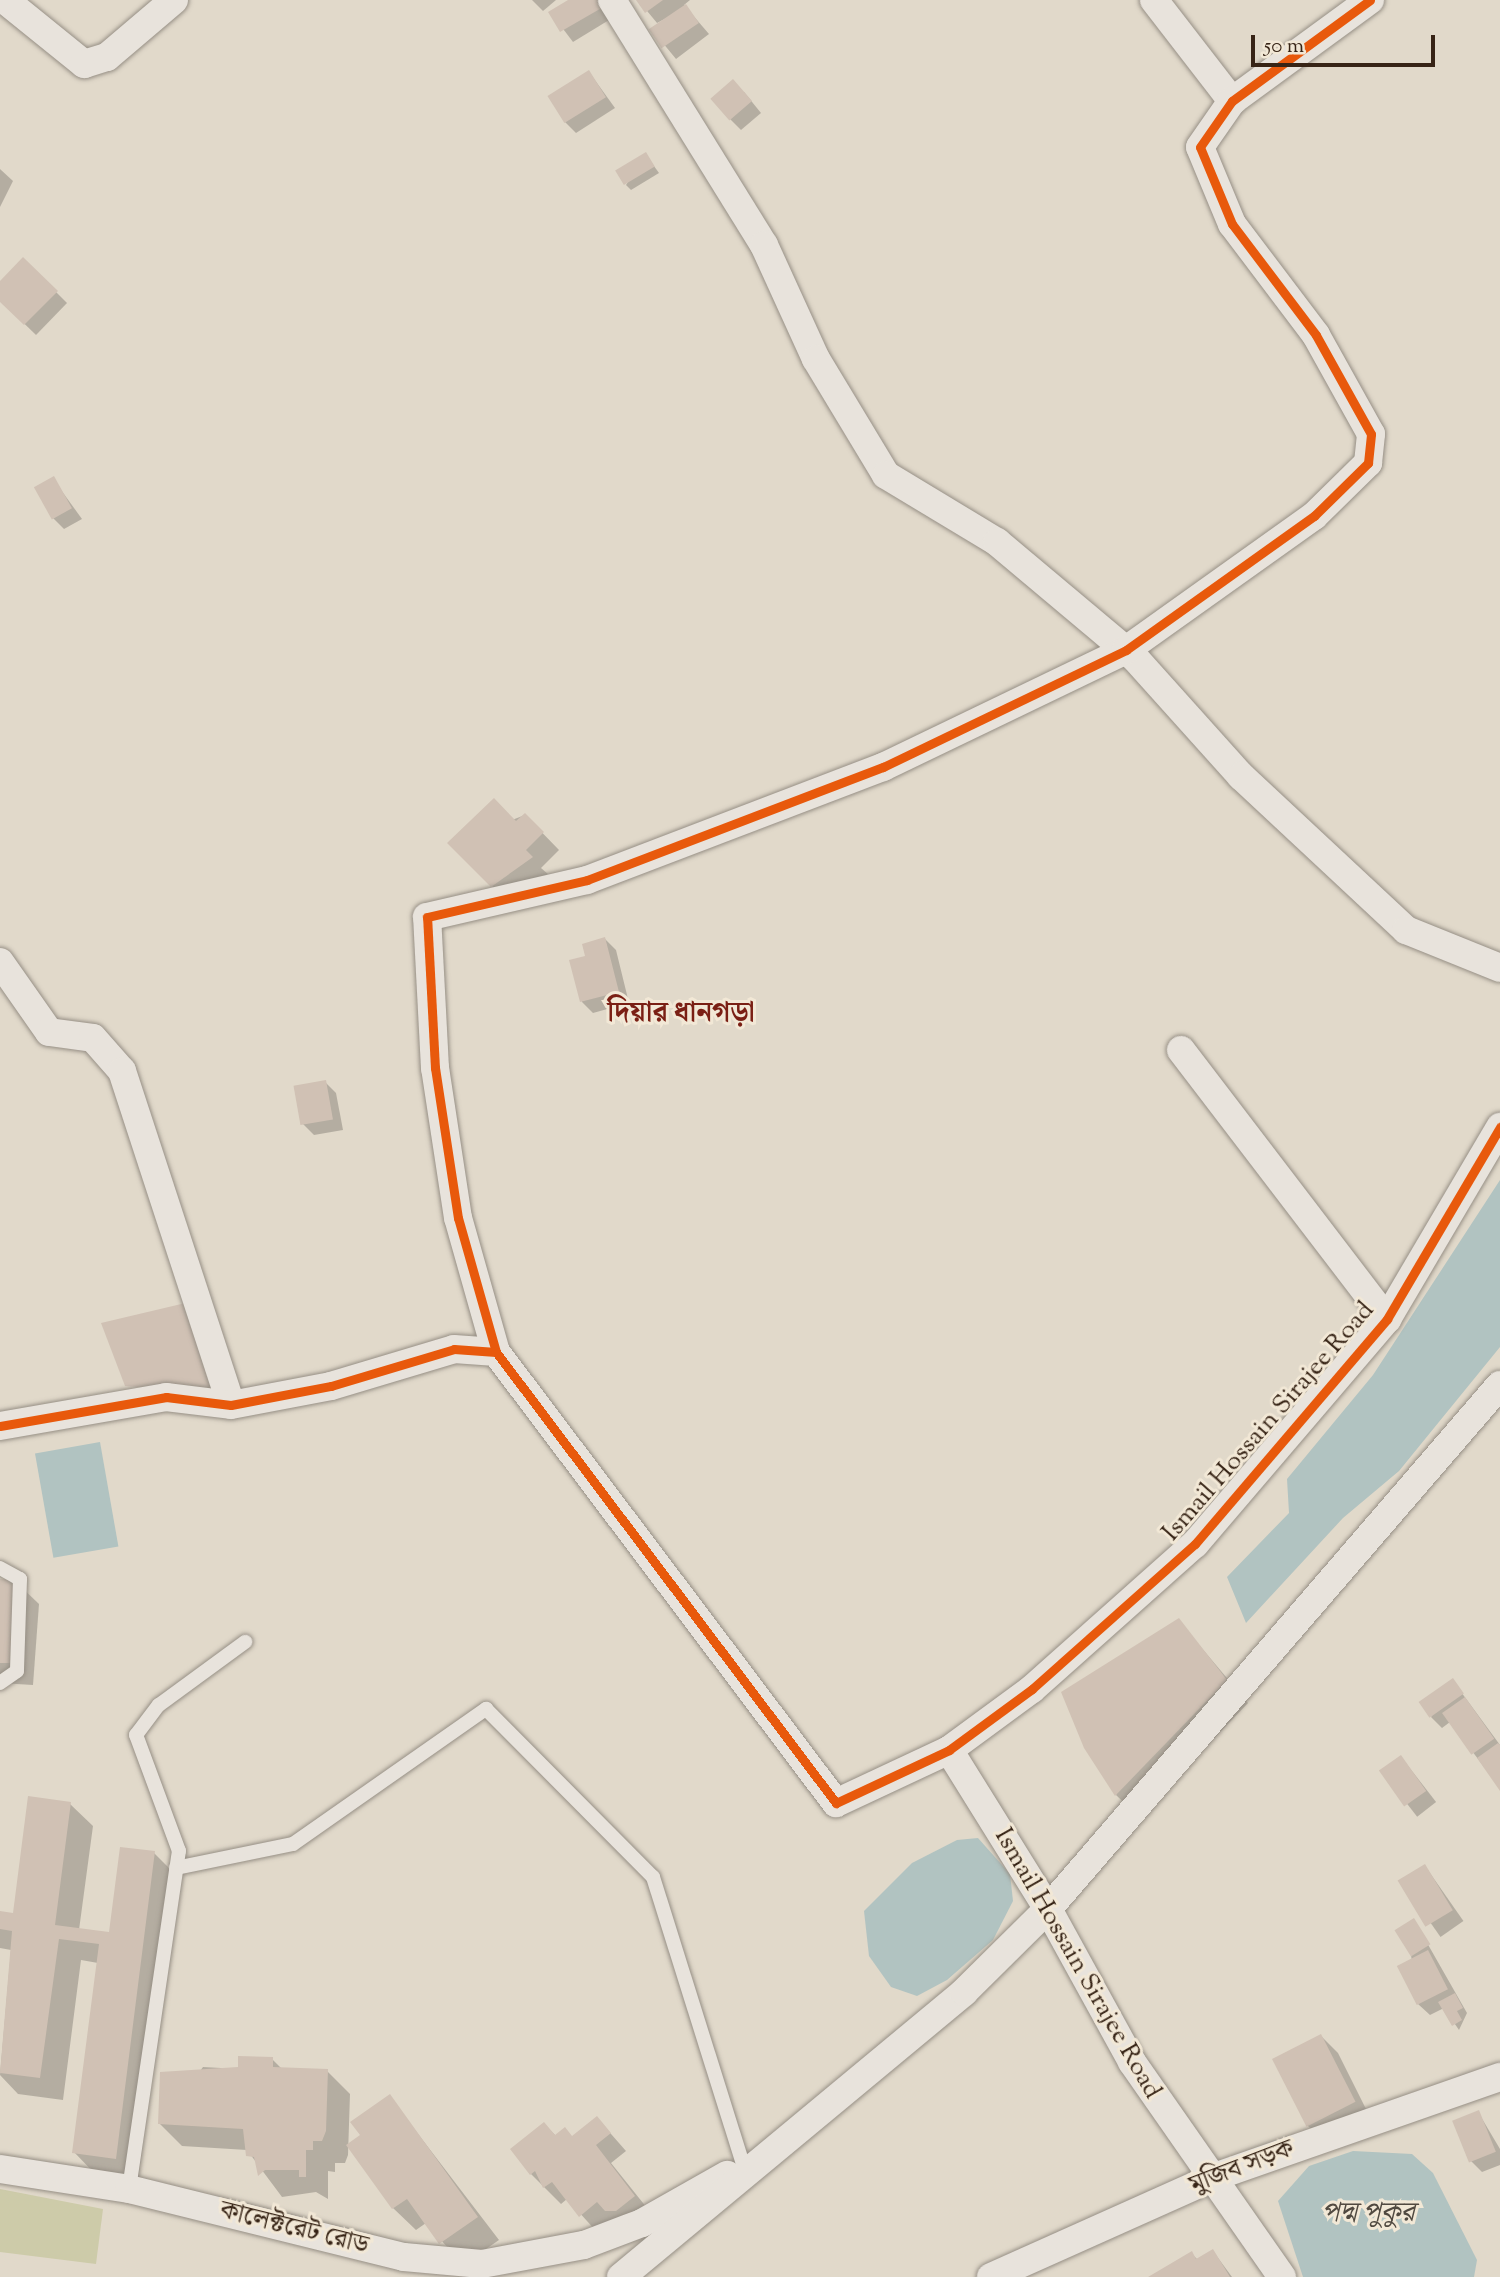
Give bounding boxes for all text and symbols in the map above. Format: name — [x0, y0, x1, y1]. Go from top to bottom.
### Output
scale bar — [1255, 21, 1439, 65]
text: 50 m — [1264, 32, 1304, 62]
district label: দিয়ার ধানগড়া — [607, 997, 755, 1031]
street label: Ismail Hossain Sirajee Road — [1156, 1296, 1382, 1548]
street label: Ismail Hossain Sirajee Road — [987, 1823, 1167, 2105]
street label: মুজিব সড়ক — [1185, 2134, 1299, 2202]
street label: কালেক্টরেট রোড — [217, 2195, 371, 2263]
water label: পদ্ম পুকুর — [1322, 2197, 1414, 2231]

